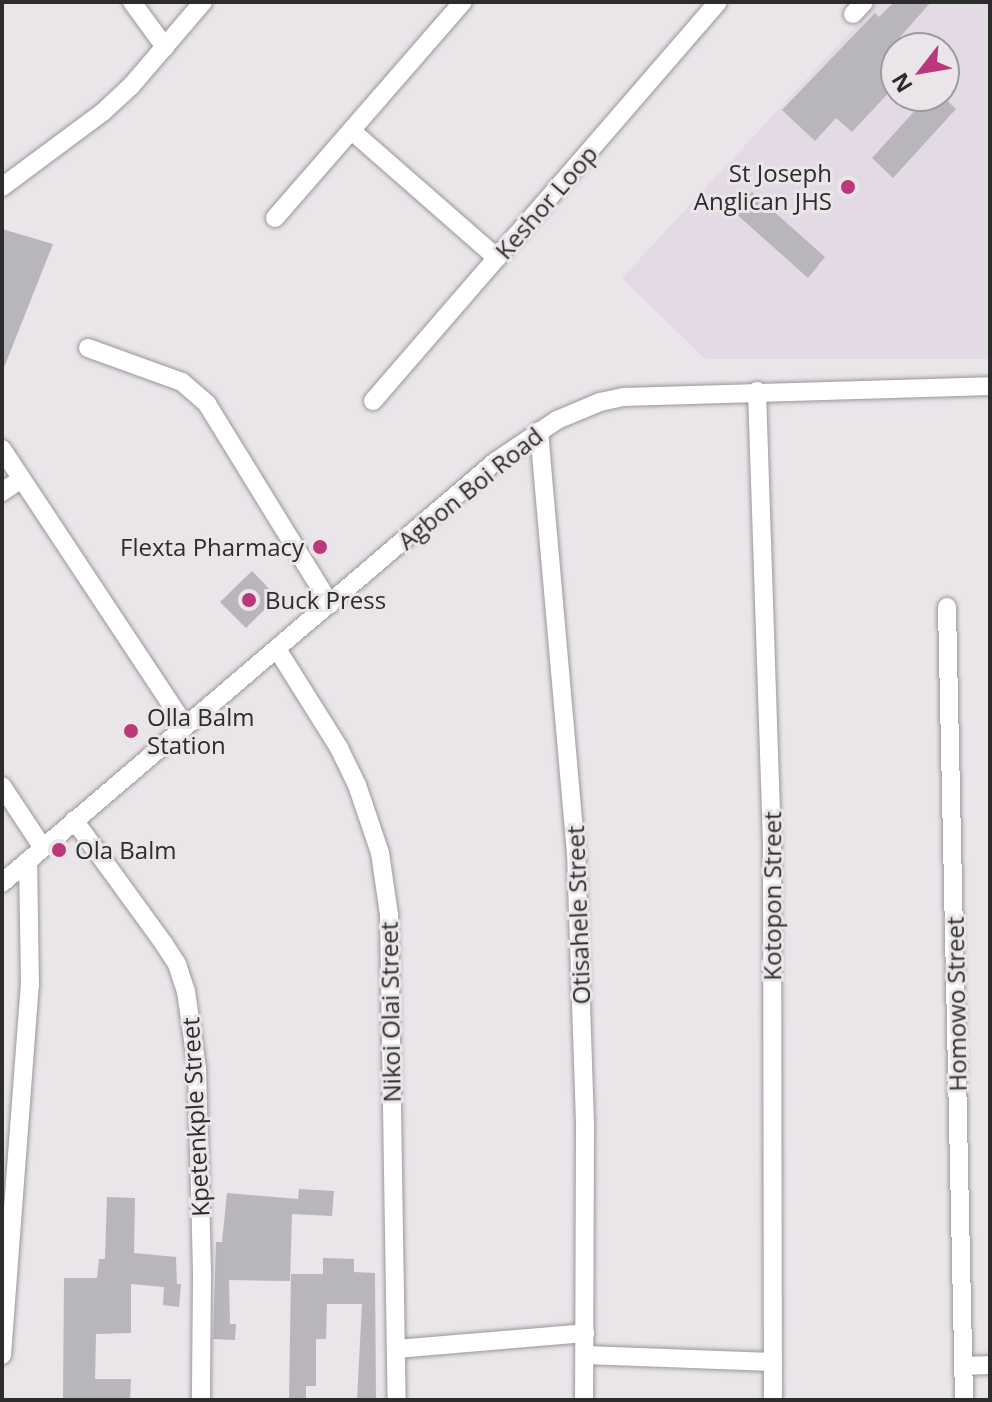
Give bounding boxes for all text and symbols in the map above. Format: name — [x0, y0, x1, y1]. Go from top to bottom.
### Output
north arrow — [880, 32, 960, 112]
text: N — [884, 68, 919, 99]
street label: Keshor Loop — [489, 139, 603, 265]
place label: St Joseph Anglican JHS — [694, 159, 832, 215]
marker: St Joseph Anglican JHS — [839, 178, 857, 196]
street label: Agbon Boi Road — [392, 421, 548, 555]
place label: Flexta Pharmacy — [120, 533, 304, 561]
marker: Flexta Pharmacy — [311, 538, 329, 556]
place label: Buck Press — [265, 586, 386, 614]
marker: Buck Press — [240, 591, 258, 609]
place label: Olla Balm Station — [147, 703, 254, 759]
marker: Olla Balm Station — [122, 722, 140, 740]
street label: Kotopon Street — [758, 811, 786, 981]
street label: Otisahele Street — [560, 825, 596, 1005]
place label: Ola Balm — [75, 836, 176, 864]
marker: Ola Balm — [50, 841, 68, 859]
street label: Homowo Street — [940, 916, 972, 1092]
street label: Nikoi Olai Street — [374, 921, 406, 1103]
street label: Kpetenkple Street — [175, 1017, 215, 1217]

